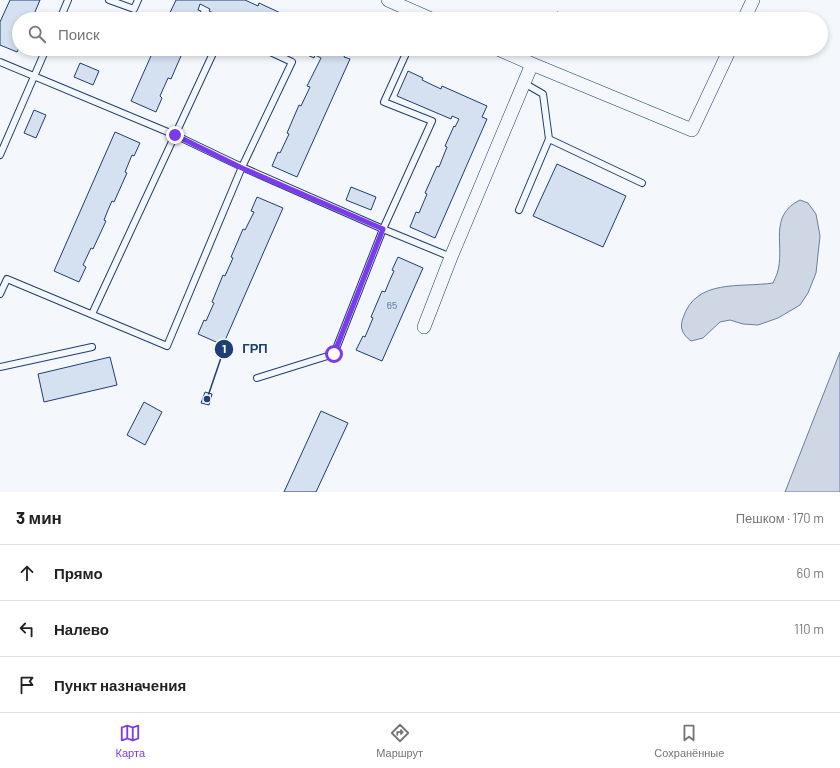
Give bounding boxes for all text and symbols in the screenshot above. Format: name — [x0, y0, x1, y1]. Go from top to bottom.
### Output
search box — [12, 12, 828, 56]
icon: search — [26, 23, 48, 45]
text: Поиск — [58, 25, 100, 43]
route end — [166, 126, 184, 144]
house number: 65 — [387, 299, 397, 311]
callout: ГРП — [214, 336, 276, 361]
text: ГРП — [242, 340, 268, 356]
text: 1 — [222, 341, 226, 355]
route start — [325, 345, 343, 363]
text: 3 мин — [16, 507, 62, 527]
text: Пешком · 170 m — [736, 510, 824, 526]
icon: ahead — [16, 562, 38, 584]
text: Прямо — [54, 564, 103, 582]
text: 60 m — [797, 565, 824, 581]
icon: left — [16, 618, 38, 640]
text: Налево — [54, 620, 109, 638]
text: 110 m — [794, 621, 824, 637]
icon: arrive — [16, 674, 38, 696]
text: Пункт назначения — [54, 676, 186, 694]
tab: Карта — [116, 722, 145, 759]
tab: Маршрут — [376, 722, 423, 759]
tab: Сохранённые — [654, 722, 724, 759]

